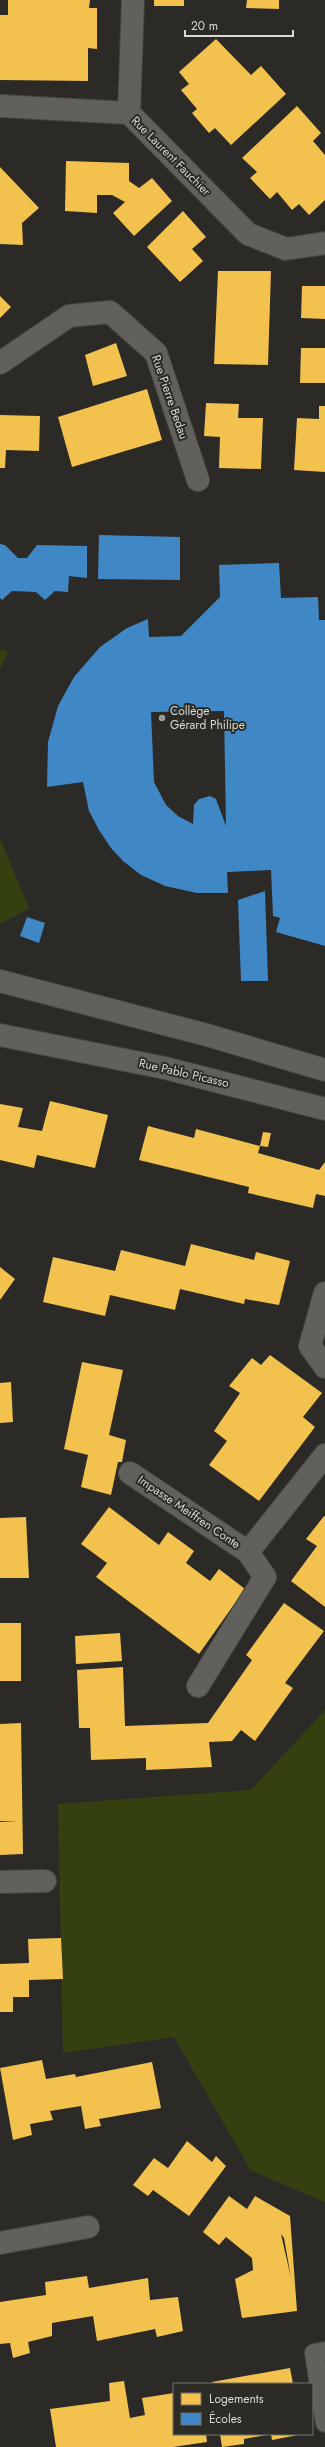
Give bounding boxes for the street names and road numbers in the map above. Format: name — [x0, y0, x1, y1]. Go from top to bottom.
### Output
street label: Rue Laurent Fauchier — [127, 112, 216, 201]
street label: Rue Pierre Bedau — [147, 352, 193, 442]
street label: Rue Pablo Picasso — [137, 1054, 231, 1092]
street label: Impasse Meiffren Conte — [134, 1471, 244, 1553]

